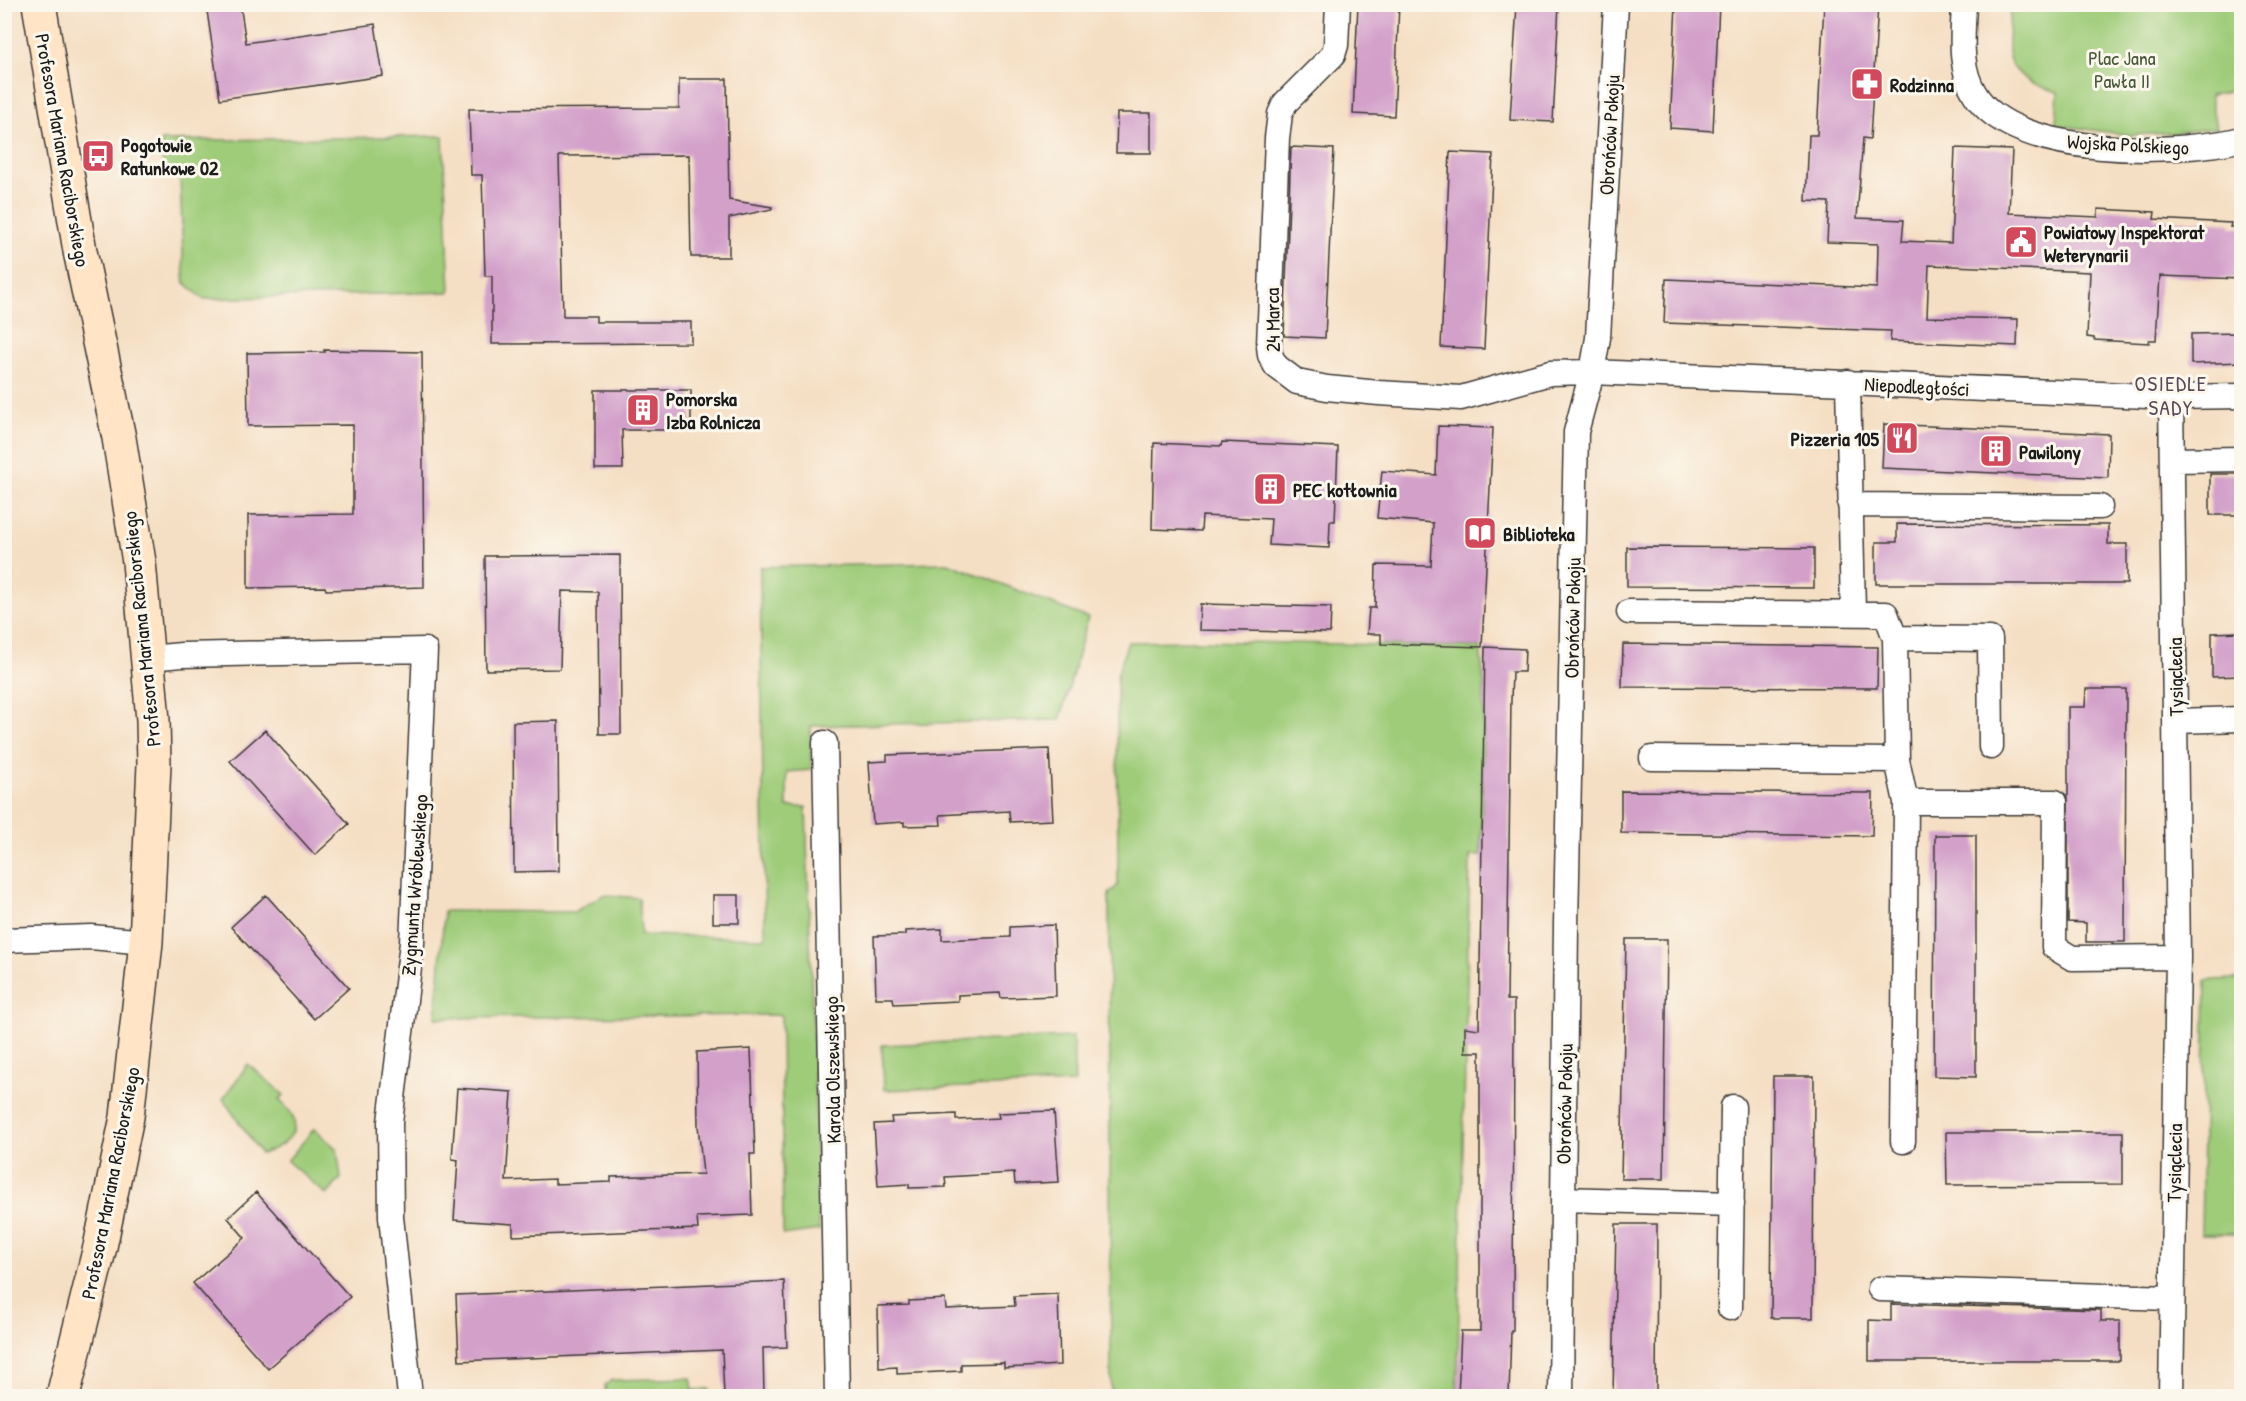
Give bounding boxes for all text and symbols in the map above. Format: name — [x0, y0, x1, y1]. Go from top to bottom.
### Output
street label: Profesora Mariana Raciborskiego — [29, 31, 97, 269]
park label: Plac Jana Pawła II — [2088, 44, 2156, 94]
pharmacy icon: Rodzinna — [1849, 66, 1885, 102]
place label: Rodzinna — [1890, 71, 1954, 98]
street label: Obrońców Pokoju — [1592, 74, 1626, 196]
street label: Wojska Polskiego — [2066, 127, 2190, 161]
place label: Pogotowie Ratunkowe 02 — [121, 131, 219, 181]
bus stop icon: Pogotowie Ratunkowe 02 — [80, 138, 116, 174]
place label: Powiatowy Inspektorat Weterynarii — [2044, 218, 2205, 269]
public building icon: Powiatowy Inspektorat Weterynarii — [2003, 224, 2039, 260]
street label: 24 Marca — [1258, 287, 1286, 352]
district label: OSIEDLE SADY — [2134, 369, 2208, 422]
street label: Niepodległości — [1864, 370, 1970, 402]
place label: Pomorska Izba Rolnicza — [666, 385, 760, 435]
building icon: Pomorska Izba Rolnicza — [625, 392, 661, 428]
restaurant icon: Pizzeria 105 — [1884, 420, 1920, 456]
place label: Pizzeria 105 — [1791, 425, 1880, 452]
building icon: Pawilony — [1978, 433, 2014, 469]
place label: Pawilony — [2019, 438, 2082, 466]
building icon: PEC kotłownia — [1252, 471, 1288, 507]
place label: PEC kotłownia — [1293, 476, 1397, 503]
street label: Profesora Mariana Raciborskiego — [115, 510, 167, 748]
library icon: Biblioteka — [1462, 515, 1498, 551]
place label: Biblioteka — [1503, 520, 1575, 547]
street label: Obrońców Pokoju — [1557, 557, 1587, 679]
street label: Tysiąclecia — [2161, 637, 2189, 717]
street label: Zygmunta Wróblewskiego — [394, 793, 434, 977]
street label: Karola Olszewskiego — [817, 996, 847, 1144]
street label: Obrońców Pokoju — [1549, 1043, 1579, 1165]
street label: Profesora Mariana Raciborskiego — [74, 1064, 146, 1302]
street label: Tysiąclecia — [2160, 1123, 2188, 1203]

